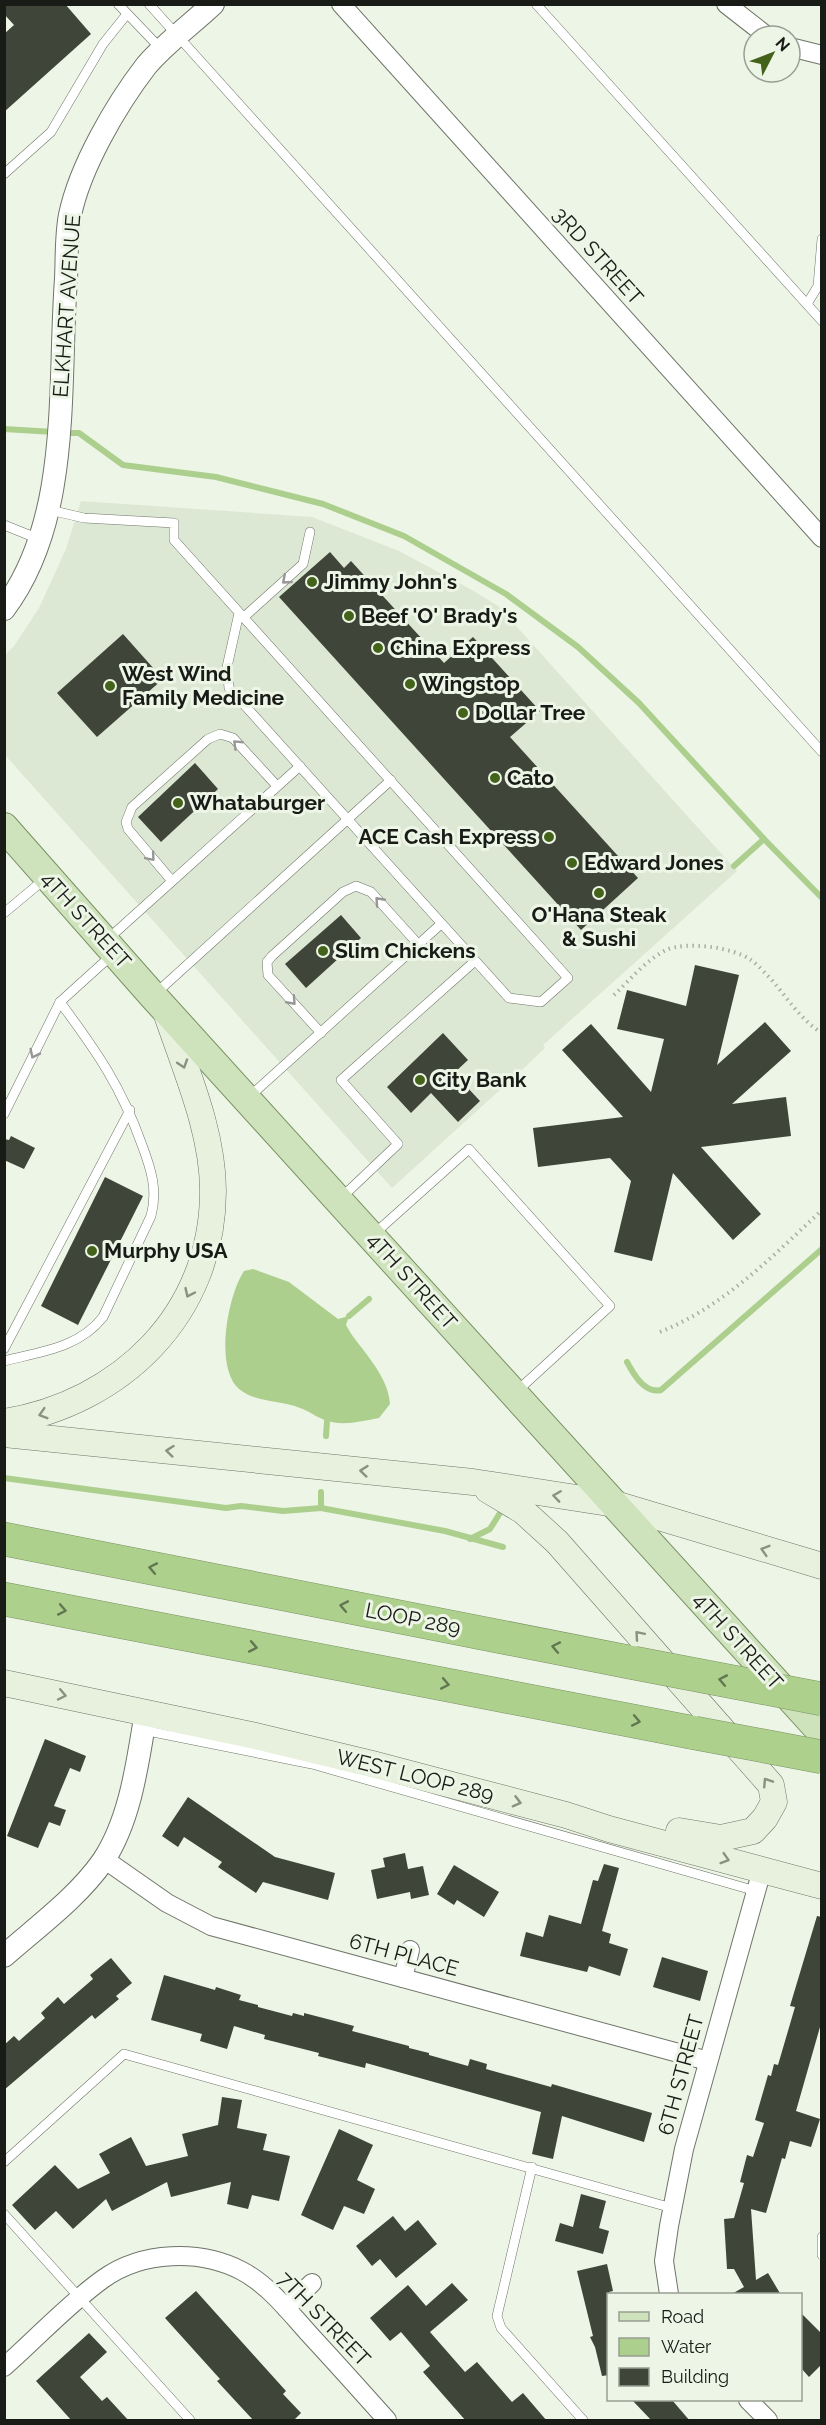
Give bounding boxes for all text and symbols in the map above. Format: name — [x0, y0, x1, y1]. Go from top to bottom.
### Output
north arrow — [742, 24, 802, 84]
text: N — [772, 33, 794, 55]
street label: 3RD STREET — [548, 202, 649, 310]
street label: ELKHART AVENUE — [48, 214, 85, 398]
place label: Jimmy John's — [324, 569, 457, 594]
one-way arrow — [282, 573, 293, 584]
marker: Jimmy John's — [305, 575, 319, 589]
place label: Beef 'O' Brady's — [361, 603, 517, 628]
marker: Beef 'O' Brady's — [342, 609, 356, 623]
place label: China Express — [390, 635, 531, 660]
marker: China Express — [371, 641, 385, 655]
place label: West Wind Family Medicine — [122, 661, 285, 710]
place label: Wingstop — [422, 671, 520, 696]
marker: Wingstop — [403, 677, 417, 691]
marker: West Wind Family Medicine — [103, 679, 117, 693]
place label: Dollar Tree — [475, 700, 586, 725]
marker: Dollar Tree — [456, 706, 470, 720]
one-way arrow — [233, 740, 244, 751]
place label: Cato — [507, 765, 554, 790]
marker: Cato — [488, 771, 502, 785]
place label: Whataburger — [190, 790, 325, 815]
marker: Whataburger — [171, 796, 185, 810]
place label: ACE Cash Express — [358, 824, 537, 849]
marker: ACE Cash Express — [542, 830, 556, 844]
one-way arrow — [144, 850, 155, 861]
place label: Edward Jones — [584, 850, 724, 875]
marker: Edward Jones — [565, 856, 579, 870]
street label: 4TH STREET — [36, 866, 137, 973]
marker: O'Hana Steak & Sushi — [592, 886, 606, 900]
one-way arrow — [375, 897, 386, 908]
place label: O'Hana Steak & Sushi — [531, 902, 667, 951]
place label: Slim Chickens — [335, 938, 476, 963]
marker: Slim Chickens — [316, 944, 330, 958]
one-way arrow — [285, 994, 296, 1005]
one-way arrow — [30, 1048, 42, 1059]
one-way arrow — [176, 1058, 189, 1069]
place label: City Bank — [432, 1067, 527, 1092]
marker: City Bank — [413, 1073, 427, 1087]
street label: 4TH STREET — [362, 1227, 463, 1334]
place label: Murphy USA — [104, 1238, 228, 1263]
marker: Murphy USA — [85, 1244, 99, 1258]
one-way arrow — [184, 1287, 196, 1298]
one-way arrow — [38, 1407, 49, 1419]
one-way arrow — [165, 1446, 175, 1458]
one-way arrow — [359, 1465, 369, 1478]
one-way arrow — [553, 1490, 562, 1502]
one-way arrow — [761, 1545, 771, 1557]
one-way arrow — [148, 1562, 158, 1575]
street label: 4TH STREET — [688, 1587, 789, 1694]
street label: LOOP 289 — [363, 1597, 463, 1640]
one-way arrow — [340, 1600, 350, 1613]
one-way arrow — [57, 1603, 67, 1616]
one-way arrow — [636, 1631, 647, 1642]
one-way arrow — [248, 1640, 258, 1653]
one-way arrow — [552, 1641, 562, 1654]
one-way arrow — [718, 1674, 728, 1687]
one-way arrow — [440, 1677, 450, 1690]
one-way arrow — [57, 1688, 67, 1701]
one-way arrow — [631, 1714, 641, 1727]
street label: WEST LOOP 289 — [334, 1744, 497, 1807]
one-way arrow — [763, 1778, 774, 1789]
one-way arrow — [511, 1795, 522, 1807]
one-way arrow — [719, 1852, 730, 1864]
street label: 6TH PLACE — [347, 1928, 462, 1981]
street label: 6TH STREET — [652, 2012, 709, 2138]
street label: 7TH STREET — [273, 2266, 376, 2371]
legend — [607, 2293, 802, 2401]
text: Road — [661, 2306, 704, 2327]
text: Water — [661, 2336, 712, 2357]
text: Building — [661, 2366, 729, 2387]

